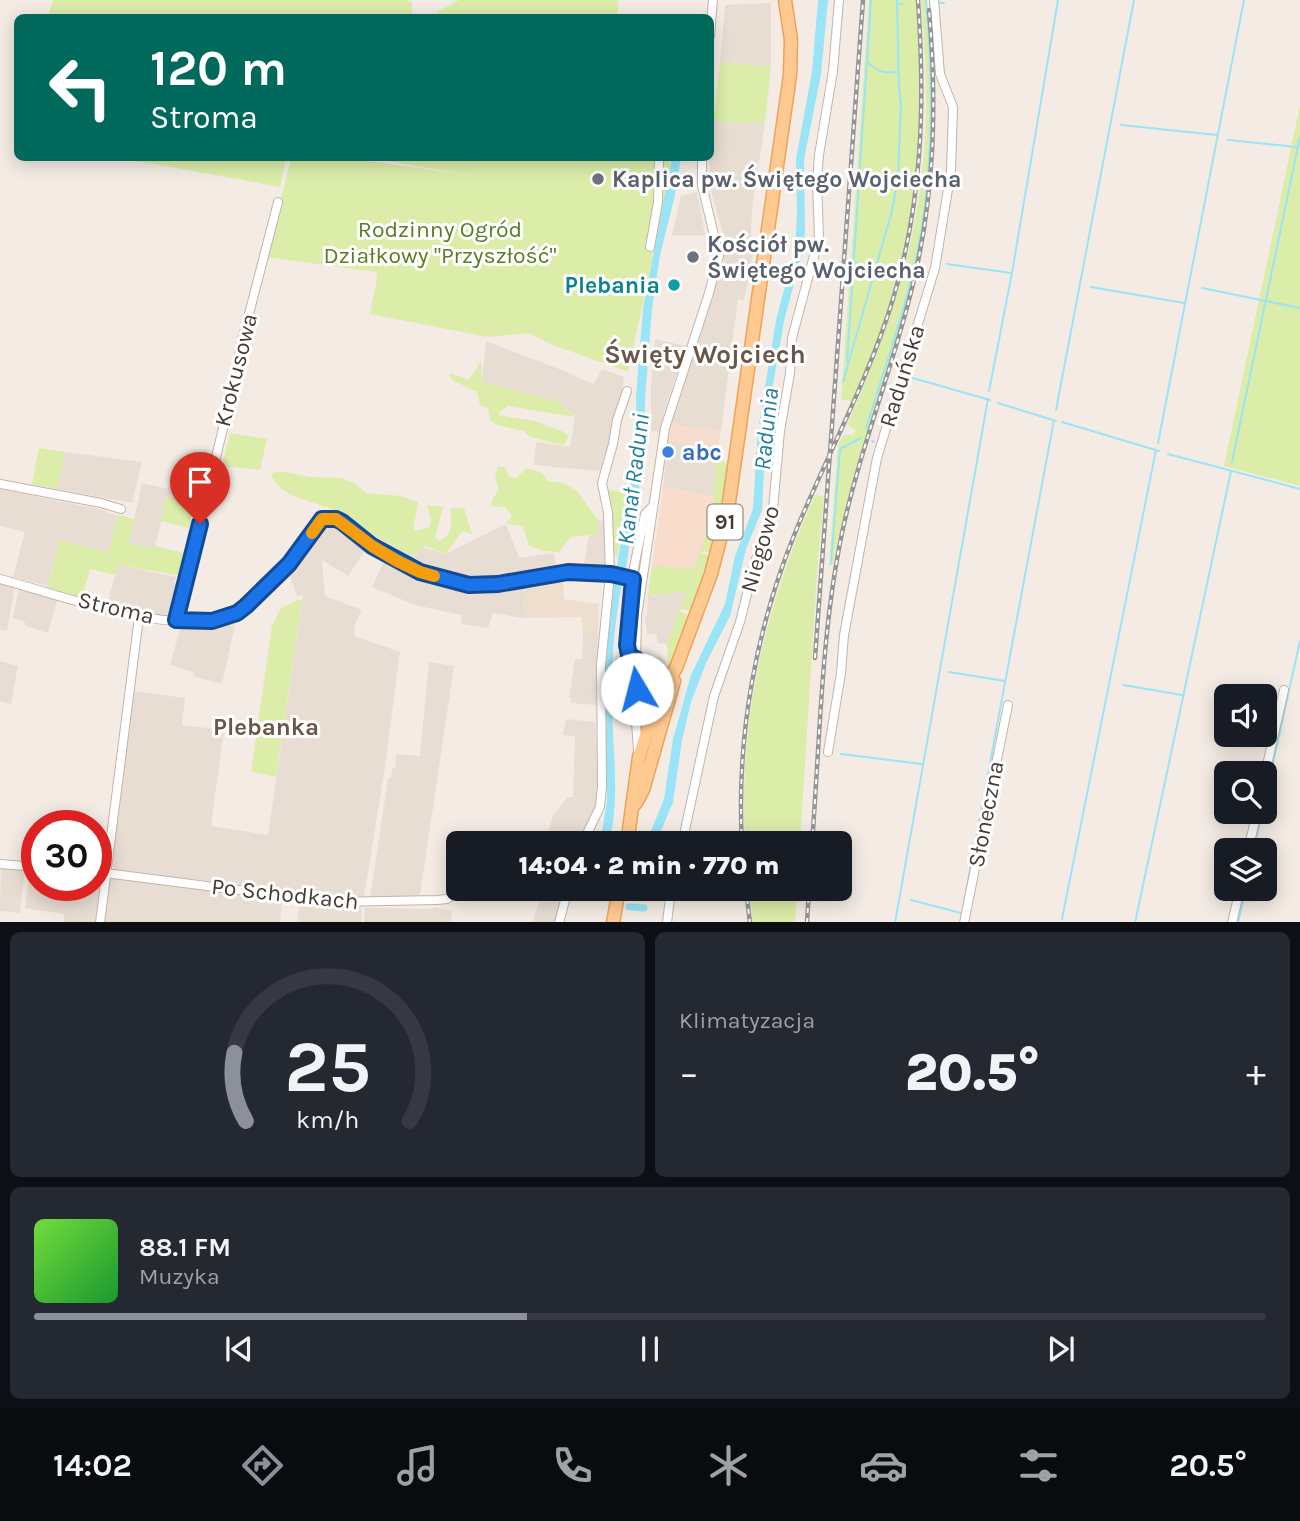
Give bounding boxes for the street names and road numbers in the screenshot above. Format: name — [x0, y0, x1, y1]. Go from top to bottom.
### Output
street label: Krokusowa — [209, 311, 263, 429]
street label: Raduńska — [874, 321, 930, 431]
street label: Niegowo — [735, 502, 785, 596]
road number: 91 — [708, 504, 742, 540]
street label: Stroma — [75, 586, 157, 630]
street label: Słoneczna — [962, 758, 1010, 870]
street label: Po Schodkach — [210, 873, 360, 915]

